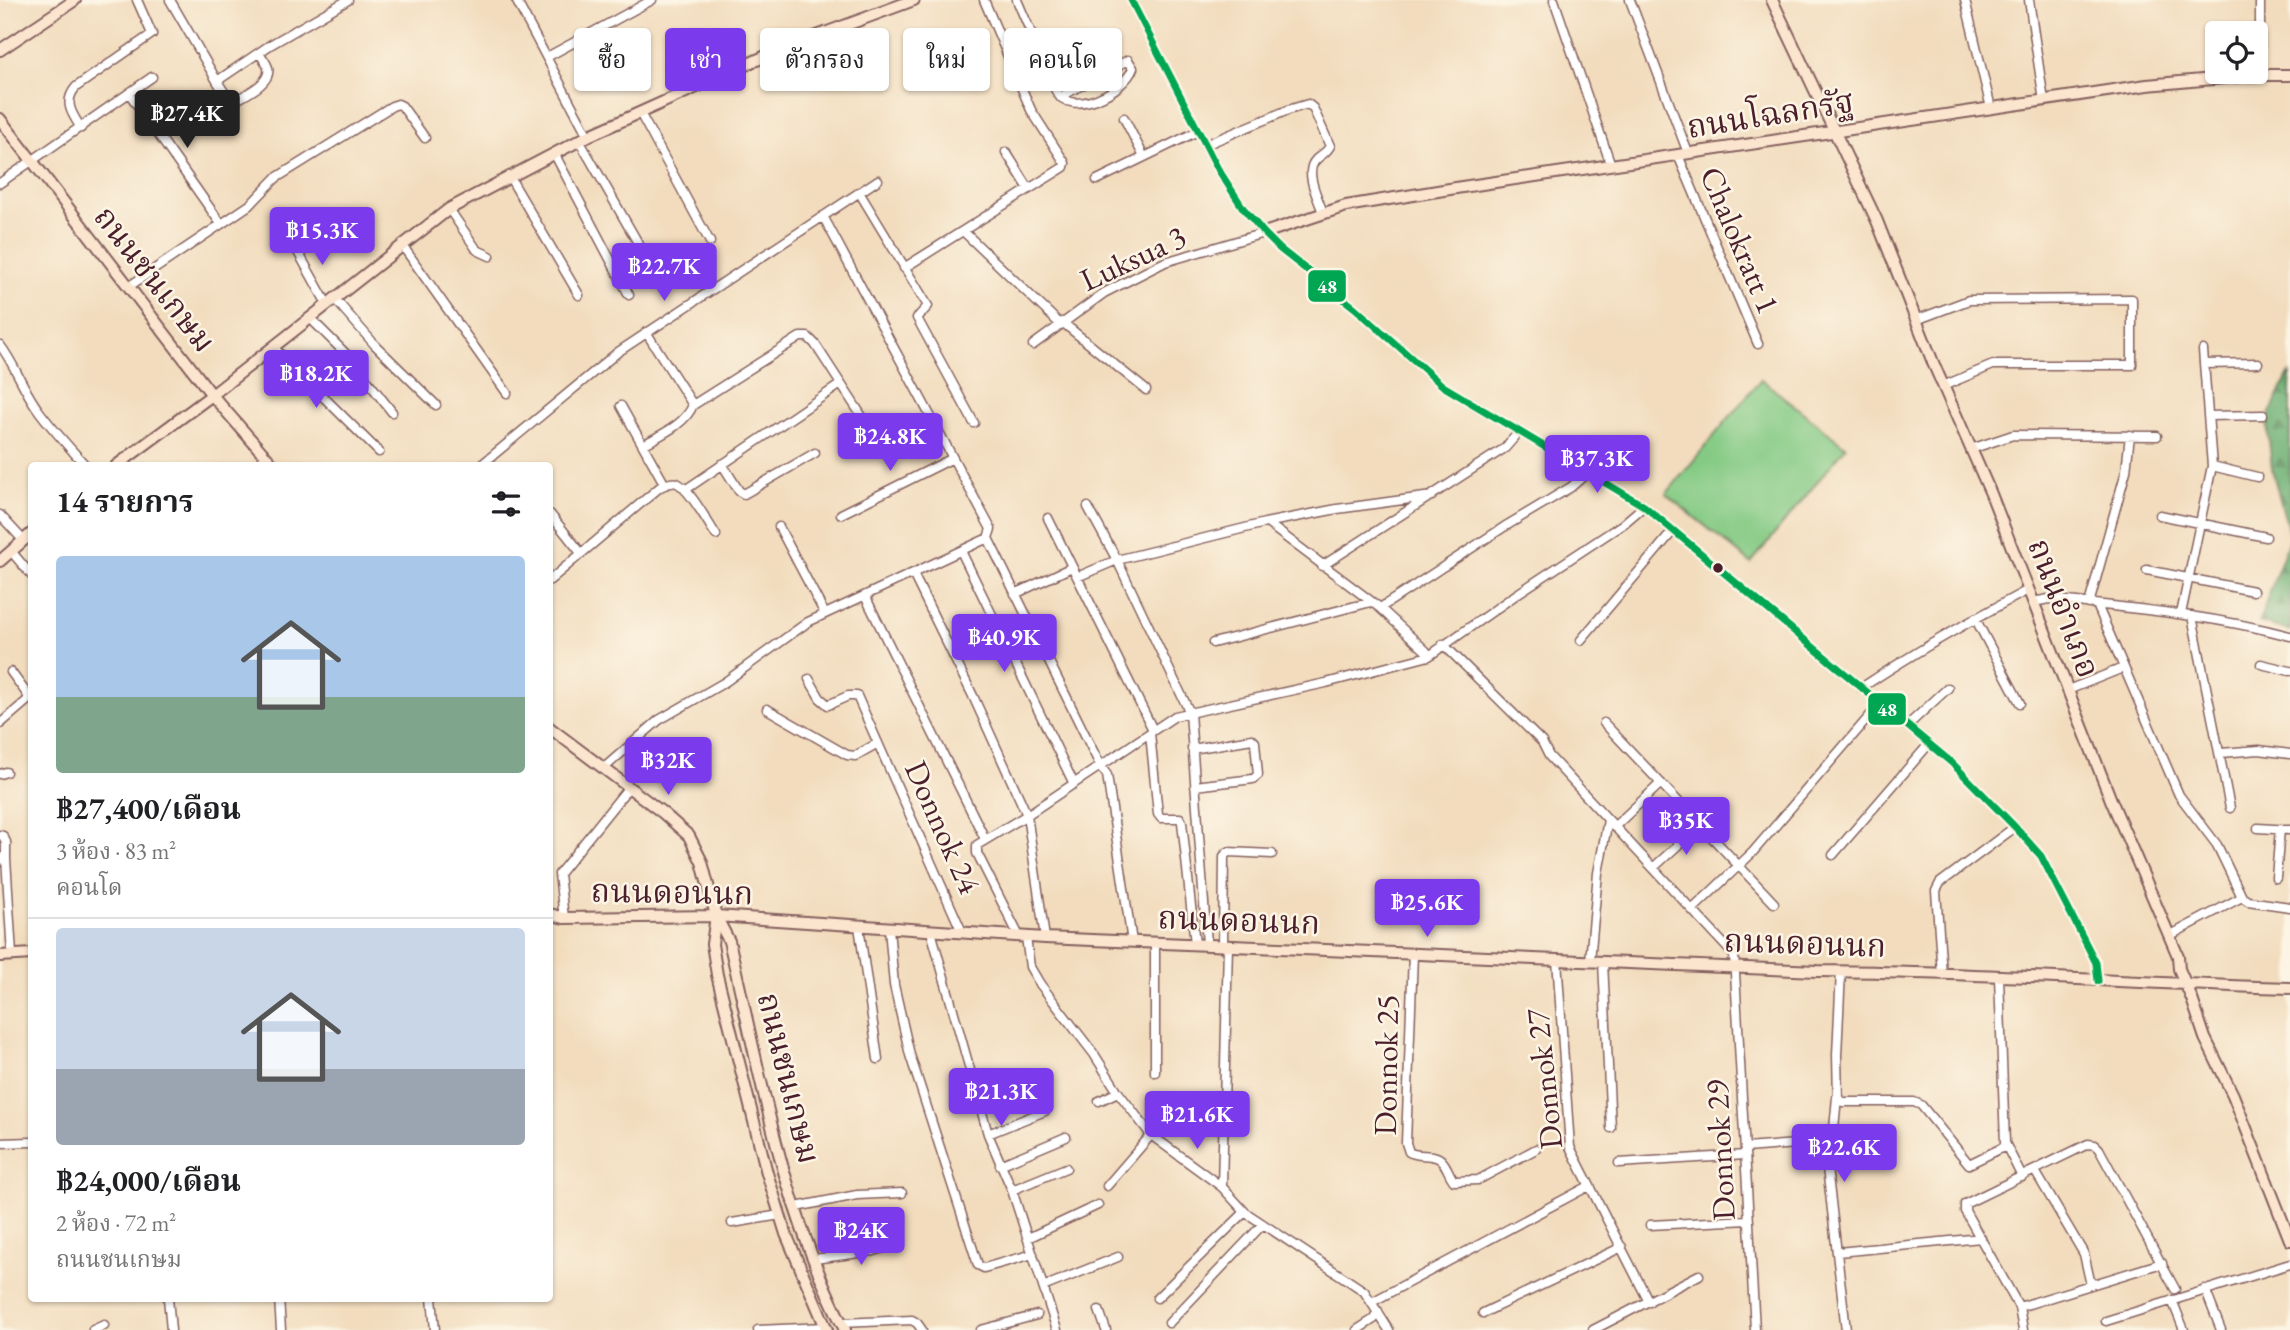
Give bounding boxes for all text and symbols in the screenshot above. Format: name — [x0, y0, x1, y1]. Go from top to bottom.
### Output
map controls — [2205, 21, 2268, 84]
button: locate — [2205, 21, 2268, 84]
chip: ซื้อ — [574, 28, 651, 91]
chip: เช่า — [665, 28, 746, 91]
chip: ตัวกรอง — [760, 28, 889, 91]
chip: ใหม่ — [903, 28, 990, 91]
chip: คอนโด — [1004, 28, 1122, 91]
street label: ถนนโฉลกรัฐ — [1684, 79, 1856, 148]
pin: ฿27.4K — [130, 90, 244, 150]
text: ฿27.4K — [151, 98, 223, 128]
street label: Chalokratt 1 — [1690, 160, 1790, 320]
street label: ถนนชนเกษม — [85, 197, 225, 361]
pin: ฿15.3K — [265, 208, 379, 267]
text: ฿15.3K — [286, 215, 358, 245]
street label: Luksua 3 — [1073, 215, 1193, 301]
pin: ฿22.7K — [607, 244, 721, 303]
text: ฿22.7K — [628, 251, 700, 281]
line badge: 48 — [1307, 269, 1347, 303]
text: 48 — [1317, 274, 1337, 299]
pin: ฿18.2K — [259, 350, 373, 410]
text: ฿18.2K — [280, 358, 352, 388]
pin: ฿24.8K — [833, 414, 947, 473]
text: ฿24.8K — [854, 421, 926, 451]
pin: ฿37.3K — [1540, 435, 1654, 495]
text: ฿37.3K — [1561, 443, 1633, 473]
text: 14 รายการ — [56, 482, 194, 521]
icon: filters — [487, 485, 525, 523]
street label: ถนนอำเภอ — [2018, 532, 2110, 684]
unlabelled marker — [1711, 561, 1725, 575]
icon: home — [228, 602, 354, 728]
pin: ฿40.9K — [947, 614, 1061, 674]
text: ฿40.9K — [968, 622, 1040, 652]
line badge: 48 — [1867, 692, 1907, 726]
text: 48 — [1877, 697, 1897, 722]
pin: ฿32K — [627, 738, 709, 797]
text: ฿32K — [641, 745, 695, 775]
street label: Donnok 24 — [895, 754, 991, 901]
text: ฿27,400/เดือน — [56, 789, 241, 828]
pin: ฿35K — [1645, 798, 1727, 857]
text: ฿35K — [1659, 805, 1713, 835]
text: 3 ห้อง · 83 m² — [56, 836, 176, 866]
street label: ถนนดอนนก — [590, 870, 754, 914]
text: คอนโด — [56, 872, 123, 902]
pin: ฿25.6K — [1370, 880, 1484, 939]
text: ฿25.6K — [1391, 887, 1463, 917]
street label: ถนนดอนนก — [1157, 896, 1321, 944]
street label: ถนนดอนนก — [1723, 919, 1887, 967]
icon: home — [228, 974, 354, 1100]
street label: ถนนชนเกษม — [747, 988, 831, 1168]
street label: Donnok 25 — [1364, 994, 1408, 1136]
street label: Donnok 27 — [1516, 1006, 1572, 1151]
pin: ฿21.3K — [944, 1068, 1058, 1128]
text: ฿21.3K — [965, 1076, 1037, 1106]
street label: Donnok 29 — [1695, 1078, 1745, 1222]
pin: ฿21.6K — [1140, 1092, 1254, 1151]
text: ฿21.6K — [1161, 1099, 1233, 1129]
pin: ฿22.6K — [1787, 1124, 1901, 1184]
text: ฿22.6K — [1808, 1132, 1880, 1162]
text: ฿24,000/เดือน — [56, 1161, 241, 1200]
text: 2 ห้อง · 72 m² — [56, 1208, 176, 1238]
pin: ฿24K — [820, 1208, 902, 1267]
text: ฿24K — [834, 1215, 888, 1245]
text: ถนนชนเกษม — [56, 1244, 182, 1274]

